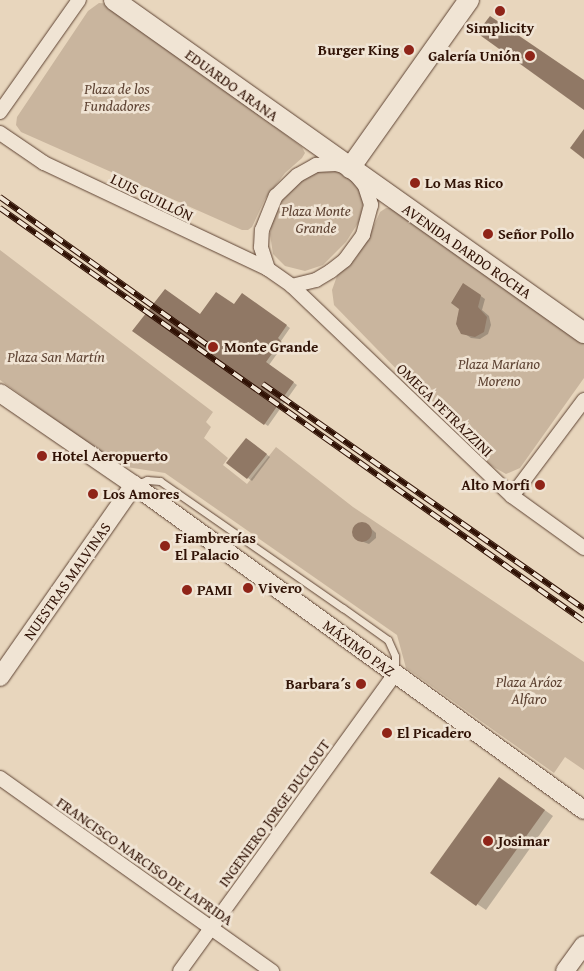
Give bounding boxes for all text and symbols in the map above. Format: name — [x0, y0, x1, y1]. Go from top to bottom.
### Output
marker: Simplicity — [494, 5, 506, 17]
place label: Simplicity — [466, 19, 534, 37]
place label: Burger King — [318, 41, 399, 59]
marker: Burger King — [403, 44, 415, 56]
street label: EDUARDO ARANA — [182, 45, 282, 125]
place label: Galería Unión — [428, 47, 520, 65]
marker: Galería Unión — [524, 50, 536, 62]
park label: Plaza de los Fundadores — [84, 79, 150, 114]
street label: LUIS GUILLÓN — [108, 169, 196, 225]
place label: Lo Mas Rico — [425, 174, 503, 192]
marker: Lo Mas Rico — [409, 177, 421, 189]
street label: AVENIDA DARDO ROCHA — [399, 200, 535, 302]
park label: Plaza Monte Grande — [281, 201, 351, 236]
place label: Señor Pollo — [498, 225, 574, 243]
marker: Señor Pollo — [482, 228, 494, 240]
place label: Monte Grande — [224, 338, 318, 356]
marker: Monte Grande — [206, 340, 220, 354]
park label: Plaza San Martín — [7, 348, 105, 366]
park label: Plaza Mariano Moreno — [458, 354, 540, 389]
street label: OMEGA PETRAZZINI — [393, 359, 497, 461]
place label: Hotel Aeropuerto — [52, 447, 168, 465]
marker: Hotel Aeropuerto — [36, 450, 48, 462]
place label: Alto Morfi — [461, 476, 530, 494]
marker: Alto Morfi — [534, 479, 546, 491]
place label: Los Amores — [103, 485, 179, 503]
marker: Los Amores — [87, 488, 99, 500]
street label: NUESTRAS MALVINAS — [20, 519, 114, 643]
place label: Fiambrerías El Palacio — [175, 528, 256, 563]
marker: Fiambrerías El Palacio — [159, 540, 171, 552]
place label: Vivero — [258, 579, 302, 597]
place label: PAMI — [197, 581, 232, 599]
marker: Vivero — [242, 582, 254, 594]
marker: PAMI — [181, 584, 193, 596]
street label: MÁXIMO PAZ — [320, 616, 398, 680]
park label: Plaza Aráoz Alfaro — [496, 672, 562, 707]
place label: Barbara´s — [286, 675, 351, 693]
marker: Barbara´s — [355, 678, 367, 690]
place label: El Picadero — [397, 724, 472, 742]
marker: El Picadero — [381, 727, 393, 739]
street label: INGENIERO JORGE DUCLOUT — [214, 736, 334, 890]
street label: FRANCISCO NARCISO DE LAPRIDA — [53, 793, 237, 929]
place label: Josimar — [498, 832, 550, 850]
marker: Josimar — [482, 835, 494, 847]

